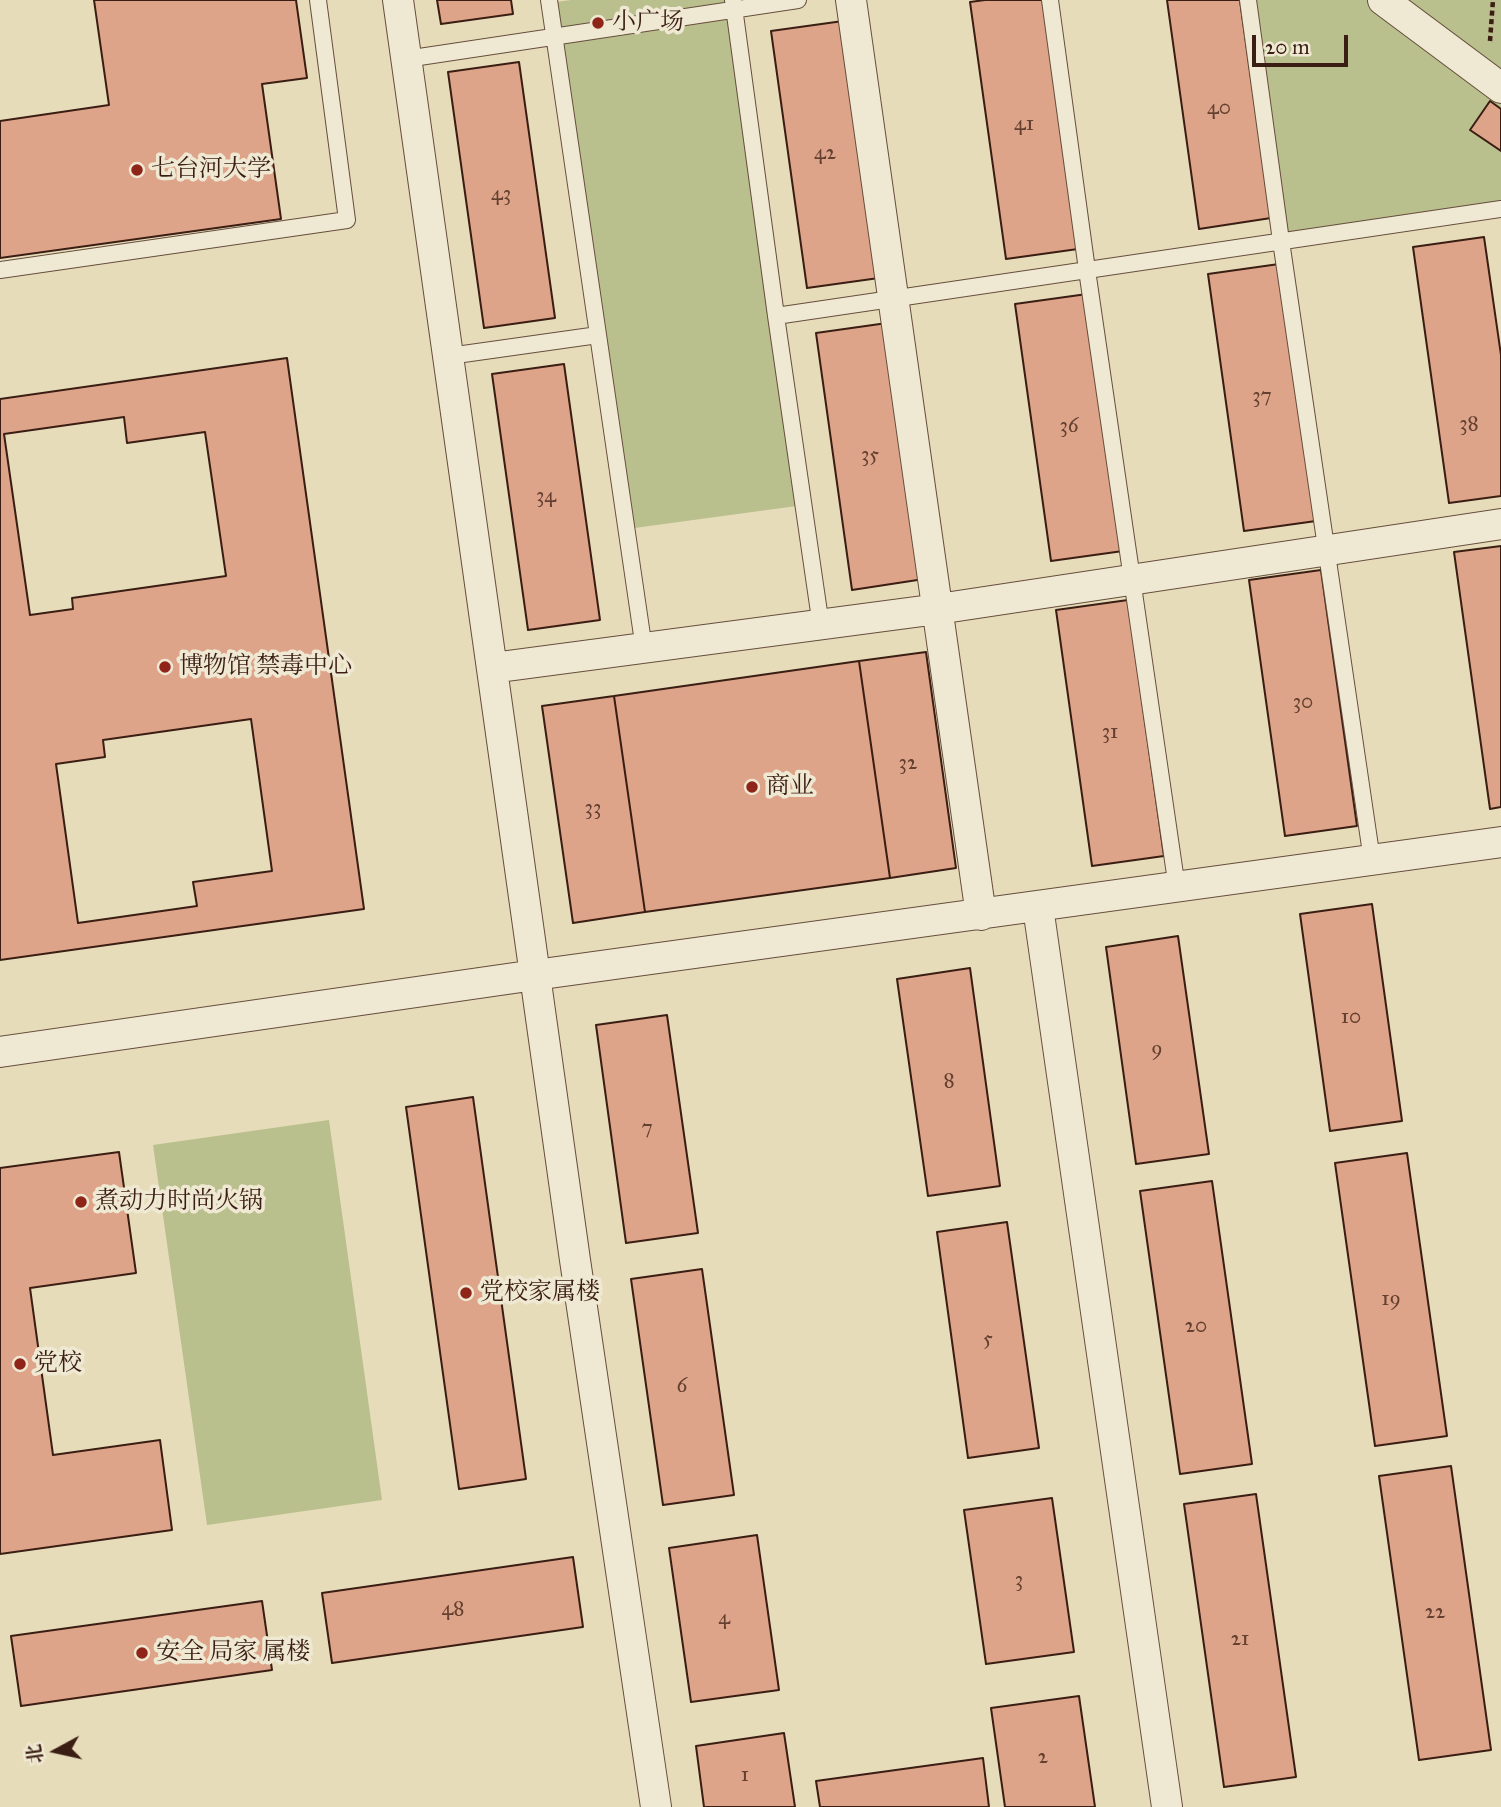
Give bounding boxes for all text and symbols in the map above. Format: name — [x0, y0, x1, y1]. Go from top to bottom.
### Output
place label: 小广场 — [612, 9, 684, 37]
marker: 小广场 — [590, 15, 606, 31]
scale bar — [1256, 21, 1352, 65]
text: 20 m — [1265, 34, 1310, 60]
house number: 40 — [1207, 96, 1231, 122]
house number: 41 — [1014, 112, 1034, 138]
house number: 42 — [814, 141, 836, 167]
place label: 七台河大学 — [151, 156, 271, 184]
marker: 七台河大学 — [129, 162, 145, 178]
house number: 43 — [491, 182, 511, 208]
house number: 37 — [1252, 384, 1272, 410]
house number: 38 — [1459, 412, 1479, 438]
house number: 36 — [1059, 414, 1079, 440]
house number: 35 — [861, 443, 879, 469]
house number: 34 — [536, 484, 556, 510]
place label: 博物馆 禁毒中心 — [179, 653, 352, 681]
marker: 博物馆 禁毒中心 — [157, 659, 173, 675]
house number: 30 — [1293, 690, 1313, 716]
house number: 31 — [1102, 720, 1118, 746]
house number: 32 — [899, 751, 917, 777]
place label: 商业 — [766, 773, 814, 801]
marker: 商业 — [744, 779, 760, 795]
house number: 33 — [585, 796, 601, 822]
house number: 10 — [1341, 1005, 1361, 1031]
house number: 9 — [1151, 1037, 1163, 1063]
house number: 8 — [943, 1069, 955, 1095]
house number: 7 — [641, 1116, 653, 1142]
place label: 煮动力时尚火锅 — [95, 1188, 263, 1216]
marker: 煮动力时尚火锅 — [73, 1194, 89, 1210]
place label: 党校家属楼 — [480, 1279, 600, 1307]
marker: 党校家属楼 — [458, 1285, 474, 1301]
house number: 19 — [1381, 1287, 1401, 1313]
house number: 20 — [1185, 1314, 1207, 1340]
house number: 5 — [983, 1327, 993, 1353]
place label: 党校 — [34, 1350, 82, 1378]
marker: 党校 — [12, 1356, 28, 1372]
house number: 6 — [677, 1374, 687, 1400]
house number: 3 — [1015, 1568, 1023, 1594]
house number: 48 — [442, 1597, 464, 1623]
house number: 22 — [1425, 1600, 1445, 1626]
house number: 4 — [718, 1606, 730, 1632]
house number: 21 — [1231, 1627, 1249, 1653]
place label: 安全 局家 属楼 — [156, 1639, 310, 1667]
marker: 安全 局家 属楼 — [134, 1645, 150, 1661]
north arrow — [21, 1716, 91, 1786]
text: 北 — [22, 1743, 47, 1765]
house number: 2 — [1038, 1745, 1048, 1771]
house number: 1 — [741, 1763, 749, 1789]

